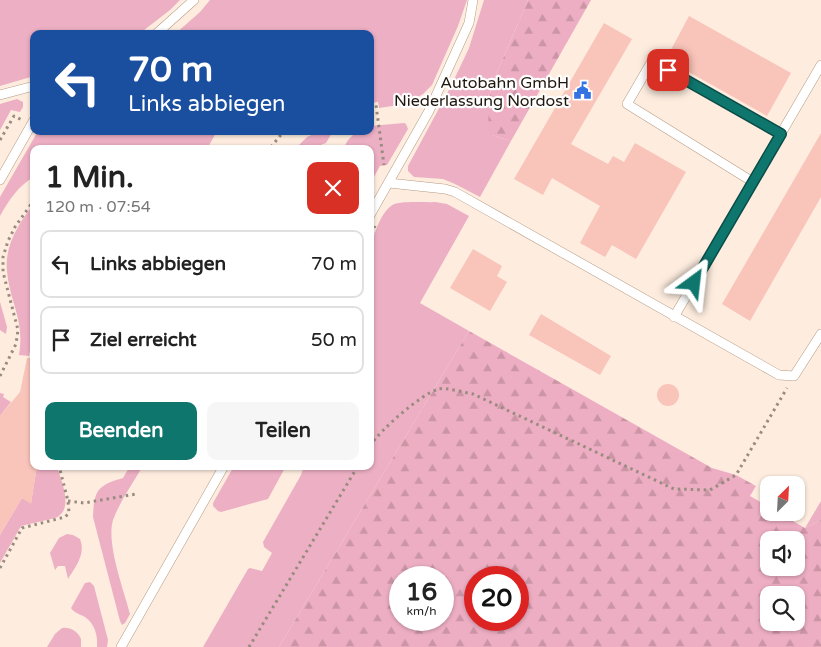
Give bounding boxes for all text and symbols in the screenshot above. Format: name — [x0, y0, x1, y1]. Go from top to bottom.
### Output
text: 70 m — [128, 49, 213, 91]
pin — [647, 49, 689, 91]
icon: left — [45, 50, 110, 115]
icon: arrive — [654, 56, 682, 84]
place label: Autobahn GmbH Niederlassung Nordost — [394, 73, 569, 111]
public building icon: Autobahn GmbH Niederlassung Nordost — [573, 81, 593, 101]
text: Links abbiegen — [128, 91, 286, 117]
text: 1 Min. — [45, 159, 134, 196]
button: close — [307, 162, 359, 214]
text: 120 m · 07:54 — [45, 197, 151, 217]
icon: left — [47, 250, 75, 278]
text: Links abbiegen — [90, 253, 226, 275]
text: 70 m — [311, 253, 357, 275]
position arrow — [667, 256, 719, 308]
icon: arrive — [47, 326, 75, 354]
text: Ziel erreicht — [90, 329, 197, 351]
text: 50 m — [311, 329, 357, 351]
button: Beenden — [45, 402, 197, 460]
button: Teilen — [207, 402, 359, 460]
north arrow — [760, 476, 805, 521]
map controls — [760, 476, 805, 631]
button: sound — [760, 531, 805, 576]
speed limit sign: 20 — [464, 566, 529, 631]
text: 16 — [406, 577, 437, 607]
button: search — [760, 586, 805, 631]
text: km/h — [406, 604, 437, 618]

